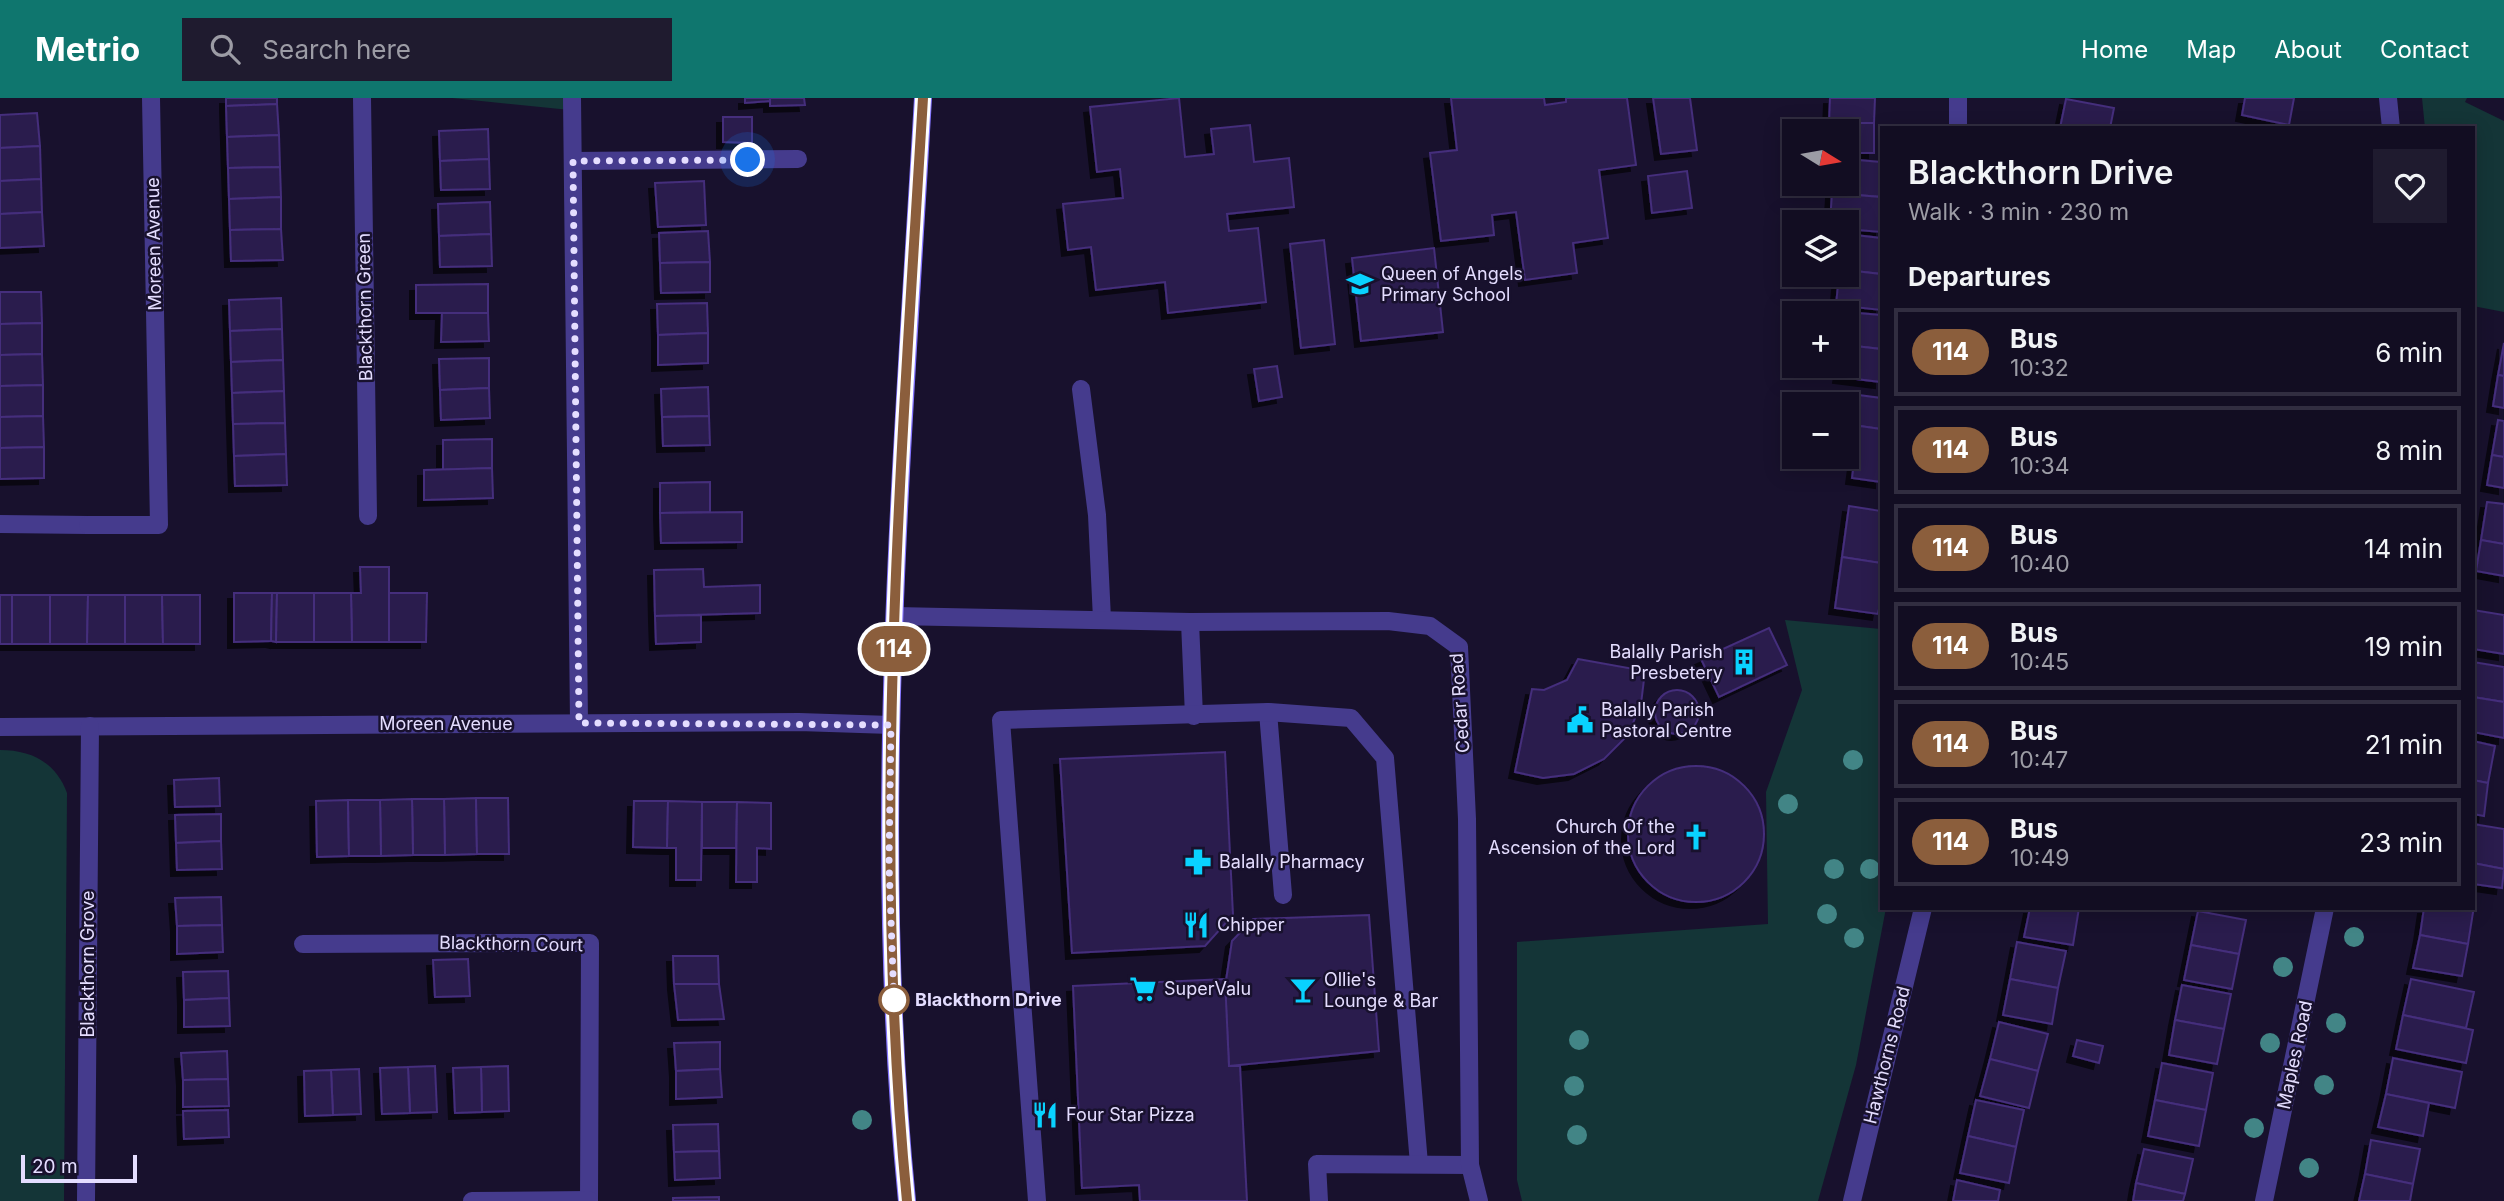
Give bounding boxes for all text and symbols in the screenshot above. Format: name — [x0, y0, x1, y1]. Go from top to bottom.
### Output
search box — [182, 18, 672, 81]
text: Metrio — [35, 29, 140, 69]
icon: search — [206, 30, 244, 68]
text: Search here — [262, 34, 411, 65]
text: Home — [2081, 35, 2148, 64]
text: Map — [2186, 35, 2236, 64]
text: About — [2274, 35, 2342, 64]
text: Contact — [2380, 35, 2469, 64]
north arrow — [1782, 119, 1858, 196]
map controls — [1782, 119, 1859, 469]
your location — [730, 142, 765, 177]
button: heart — [2373, 149, 2447, 223]
text: Blackthorn Drive — [1908, 152, 2173, 192]
street label: Moreen Avenue — [142, 177, 165, 311]
text: Walk · 3 min · 230 m — [1908, 198, 2129, 226]
button: layers — [1782, 210, 1859, 287]
street label: Blackthorn Green — [353, 233, 376, 381]
text: Departures — [1908, 261, 2051, 292]
place label: Queen of Angels Primary School — [1381, 263, 1523, 305]
school or university icon: Queen of Angels Primary School — [1345, 269, 1375, 299]
button: + — [1782, 301, 1859, 378]
text: Bus — [2010, 323, 2058, 354]
text: 114 — [1932, 337, 1969, 366]
text: 6 min — [2375, 337, 2443, 368]
text: 10:32 — [2010, 354, 2069, 382]
button: − — [1782, 392, 1859, 469]
text: Bus — [2010, 421, 2058, 452]
text: 114 — [1932, 435, 1969, 464]
text: 8 min — [2375, 435, 2443, 466]
text: 10:34 — [2010, 452, 2070, 480]
text: Bus — [2010, 519, 2058, 550]
text: 114 — [1932, 533, 1969, 562]
text: 14 min — [2364, 533, 2443, 564]
text: 10:40 — [2010, 550, 2070, 578]
text: Bus — [2010, 617, 2058, 648]
line badge: 114 — [854, 626, 934, 672]
text: 114 — [1932, 631, 1969, 660]
text: 19 min — [2365, 631, 2443, 662]
text: 114 — [876, 634, 912, 663]
place label: Balally Parish Presbetery — [1609, 641, 1723, 683]
building icon: Balally Parish Presbetery — [1729, 647, 1759, 677]
text: 10:45 — [2010, 648, 2069, 676]
street label: Cedar Road — [1446, 652, 1473, 754]
place label: Balally Parish Pastoral Centre — [1601, 699, 1732, 741]
public building icon: Balally Parish Pastoral Centre — [1565, 705, 1595, 735]
street label: Moreen Avenue — [379, 713, 513, 734]
text: Bus — [2010, 715, 2058, 746]
text: 114 — [1932, 729, 1969, 758]
text: 21 min — [2365, 729, 2443, 760]
text: 10:47 — [2010, 746, 2068, 774]
text: Bus — [2010, 813, 2058, 844]
place label: Church Of the Ascension of the Lord — [1488, 816, 1675, 858]
church icon: Church Of the Ascension of the Lord — [1681, 822, 1711, 852]
text: 114 — [1932, 827, 1969, 856]
text: 23 min — [2359, 827, 2443, 858]
text: 10:49 — [2010, 844, 2070, 872]
pharmacy icon: Balally Pharmacy — [1183, 847, 1213, 877]
place label: Balally Pharmacy — [1219, 851, 1365, 872]
street label: Blackthorn Grove — [77, 890, 98, 1038]
restaurant icon: Chipper — [1181, 910, 1211, 940]
place label: Chipper — [1217, 914, 1285, 935]
street label: Blackthorn Court — [439, 932, 583, 955]
place label: Ollie's Lounge & Bar — [1324, 969, 1438, 1011]
supermarket icon: SuperValu — [1128, 974, 1158, 1004]
bar icon: Ollie's Lounge & Bar — [1288, 975, 1318, 1005]
place label: SuperValu — [1164, 978, 1251, 999]
street label: Hawthorns Road — [1859, 984, 1914, 1126]
marker: Blackthorn Drive — [879, 985, 909, 1015]
place label: Blackthorn Drive — [915, 989, 1062, 1010]
street label: Maples Road — [2273, 999, 2316, 1111]
restaurant icon: Four Star Pizza — [1030, 1100, 1060, 1130]
place label: Four Star Pizza — [1066, 1104, 1195, 1125]
scale bar — [21, 1152, 136, 1184]
text: 20 m — [32, 1155, 78, 1178]

